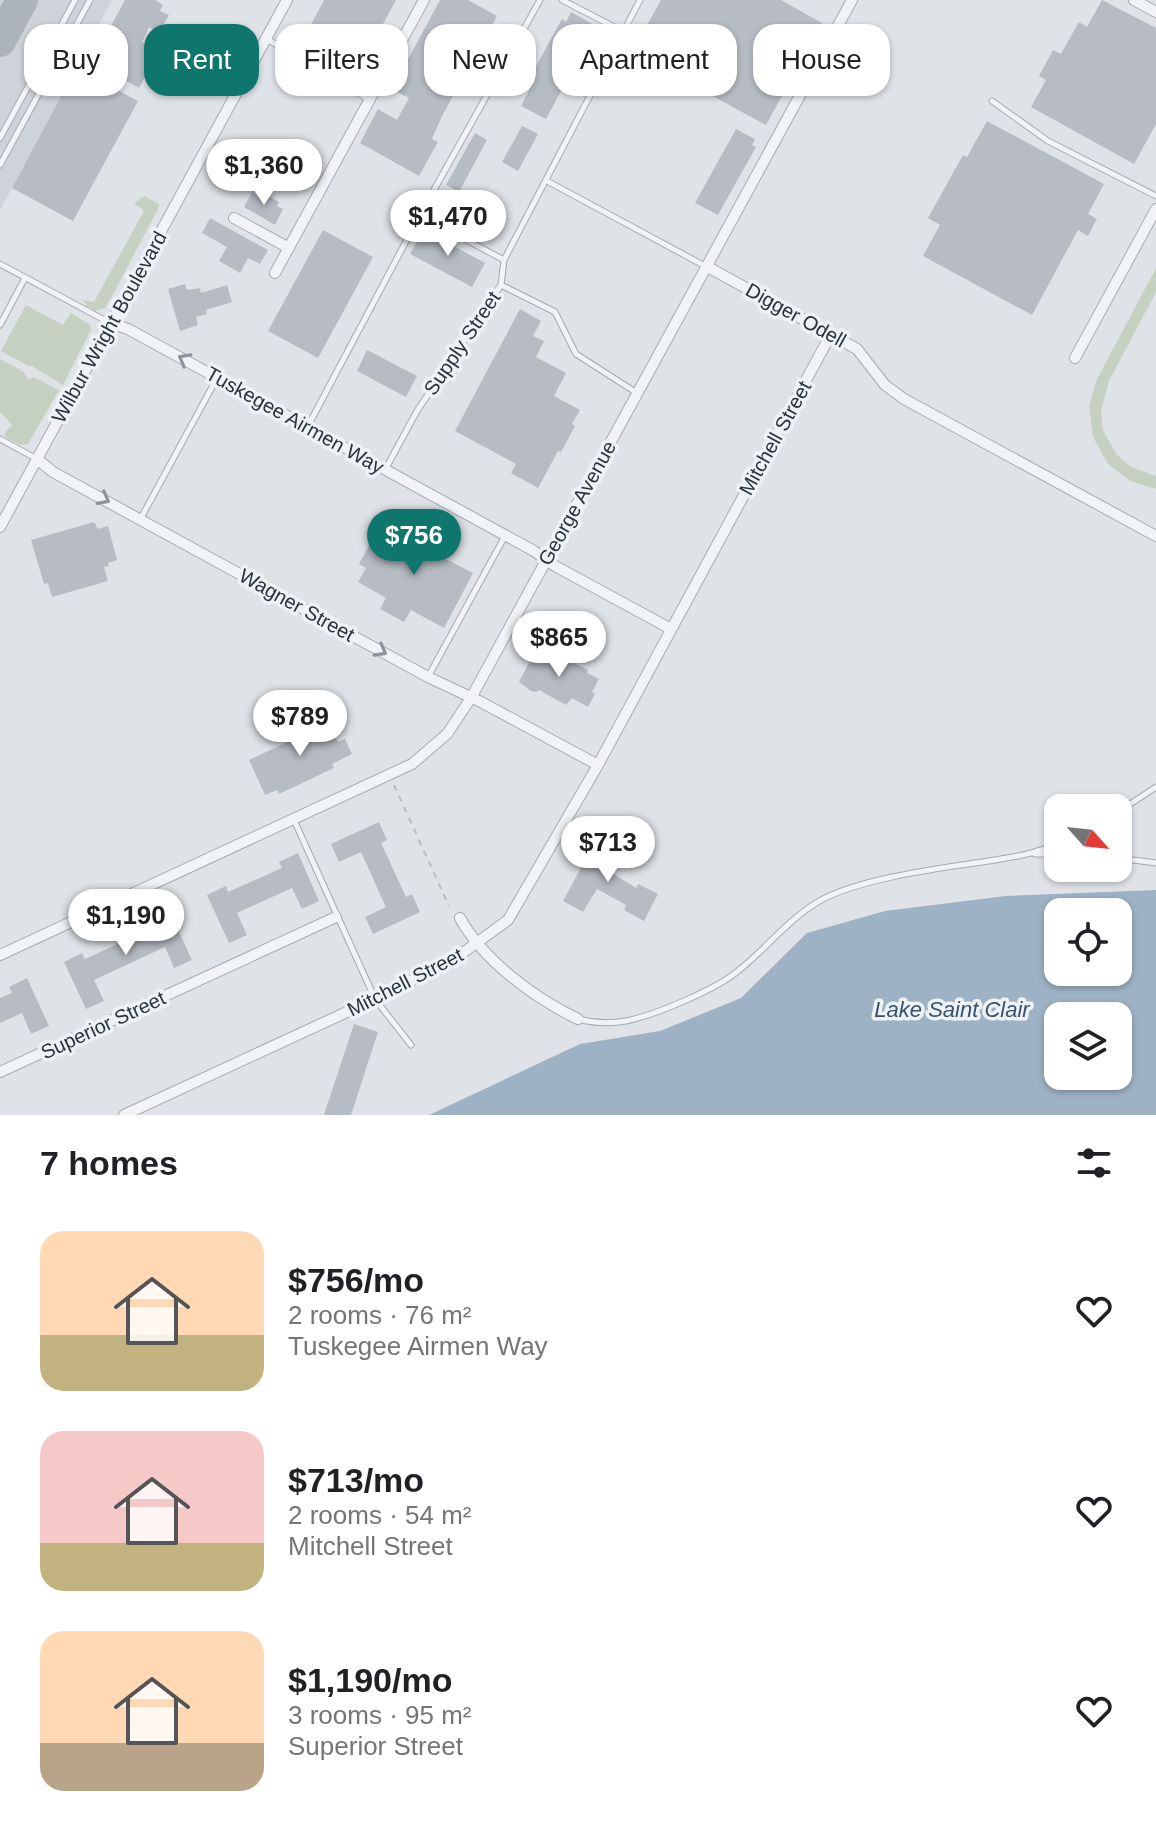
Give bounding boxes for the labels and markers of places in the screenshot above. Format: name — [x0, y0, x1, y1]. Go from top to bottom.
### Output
pin: $1,360 — [199, 139, 329, 207]
pin: $1,470 — [383, 190, 513, 258]
pin: $756 — [367, 509, 461, 577]
pin: $865 — [512, 611, 606, 679]
pin: $789 — [253, 690, 347, 758]
pin: $713 — [561, 816, 655, 884]
pin: $1,190 — [61, 889, 191, 957]

